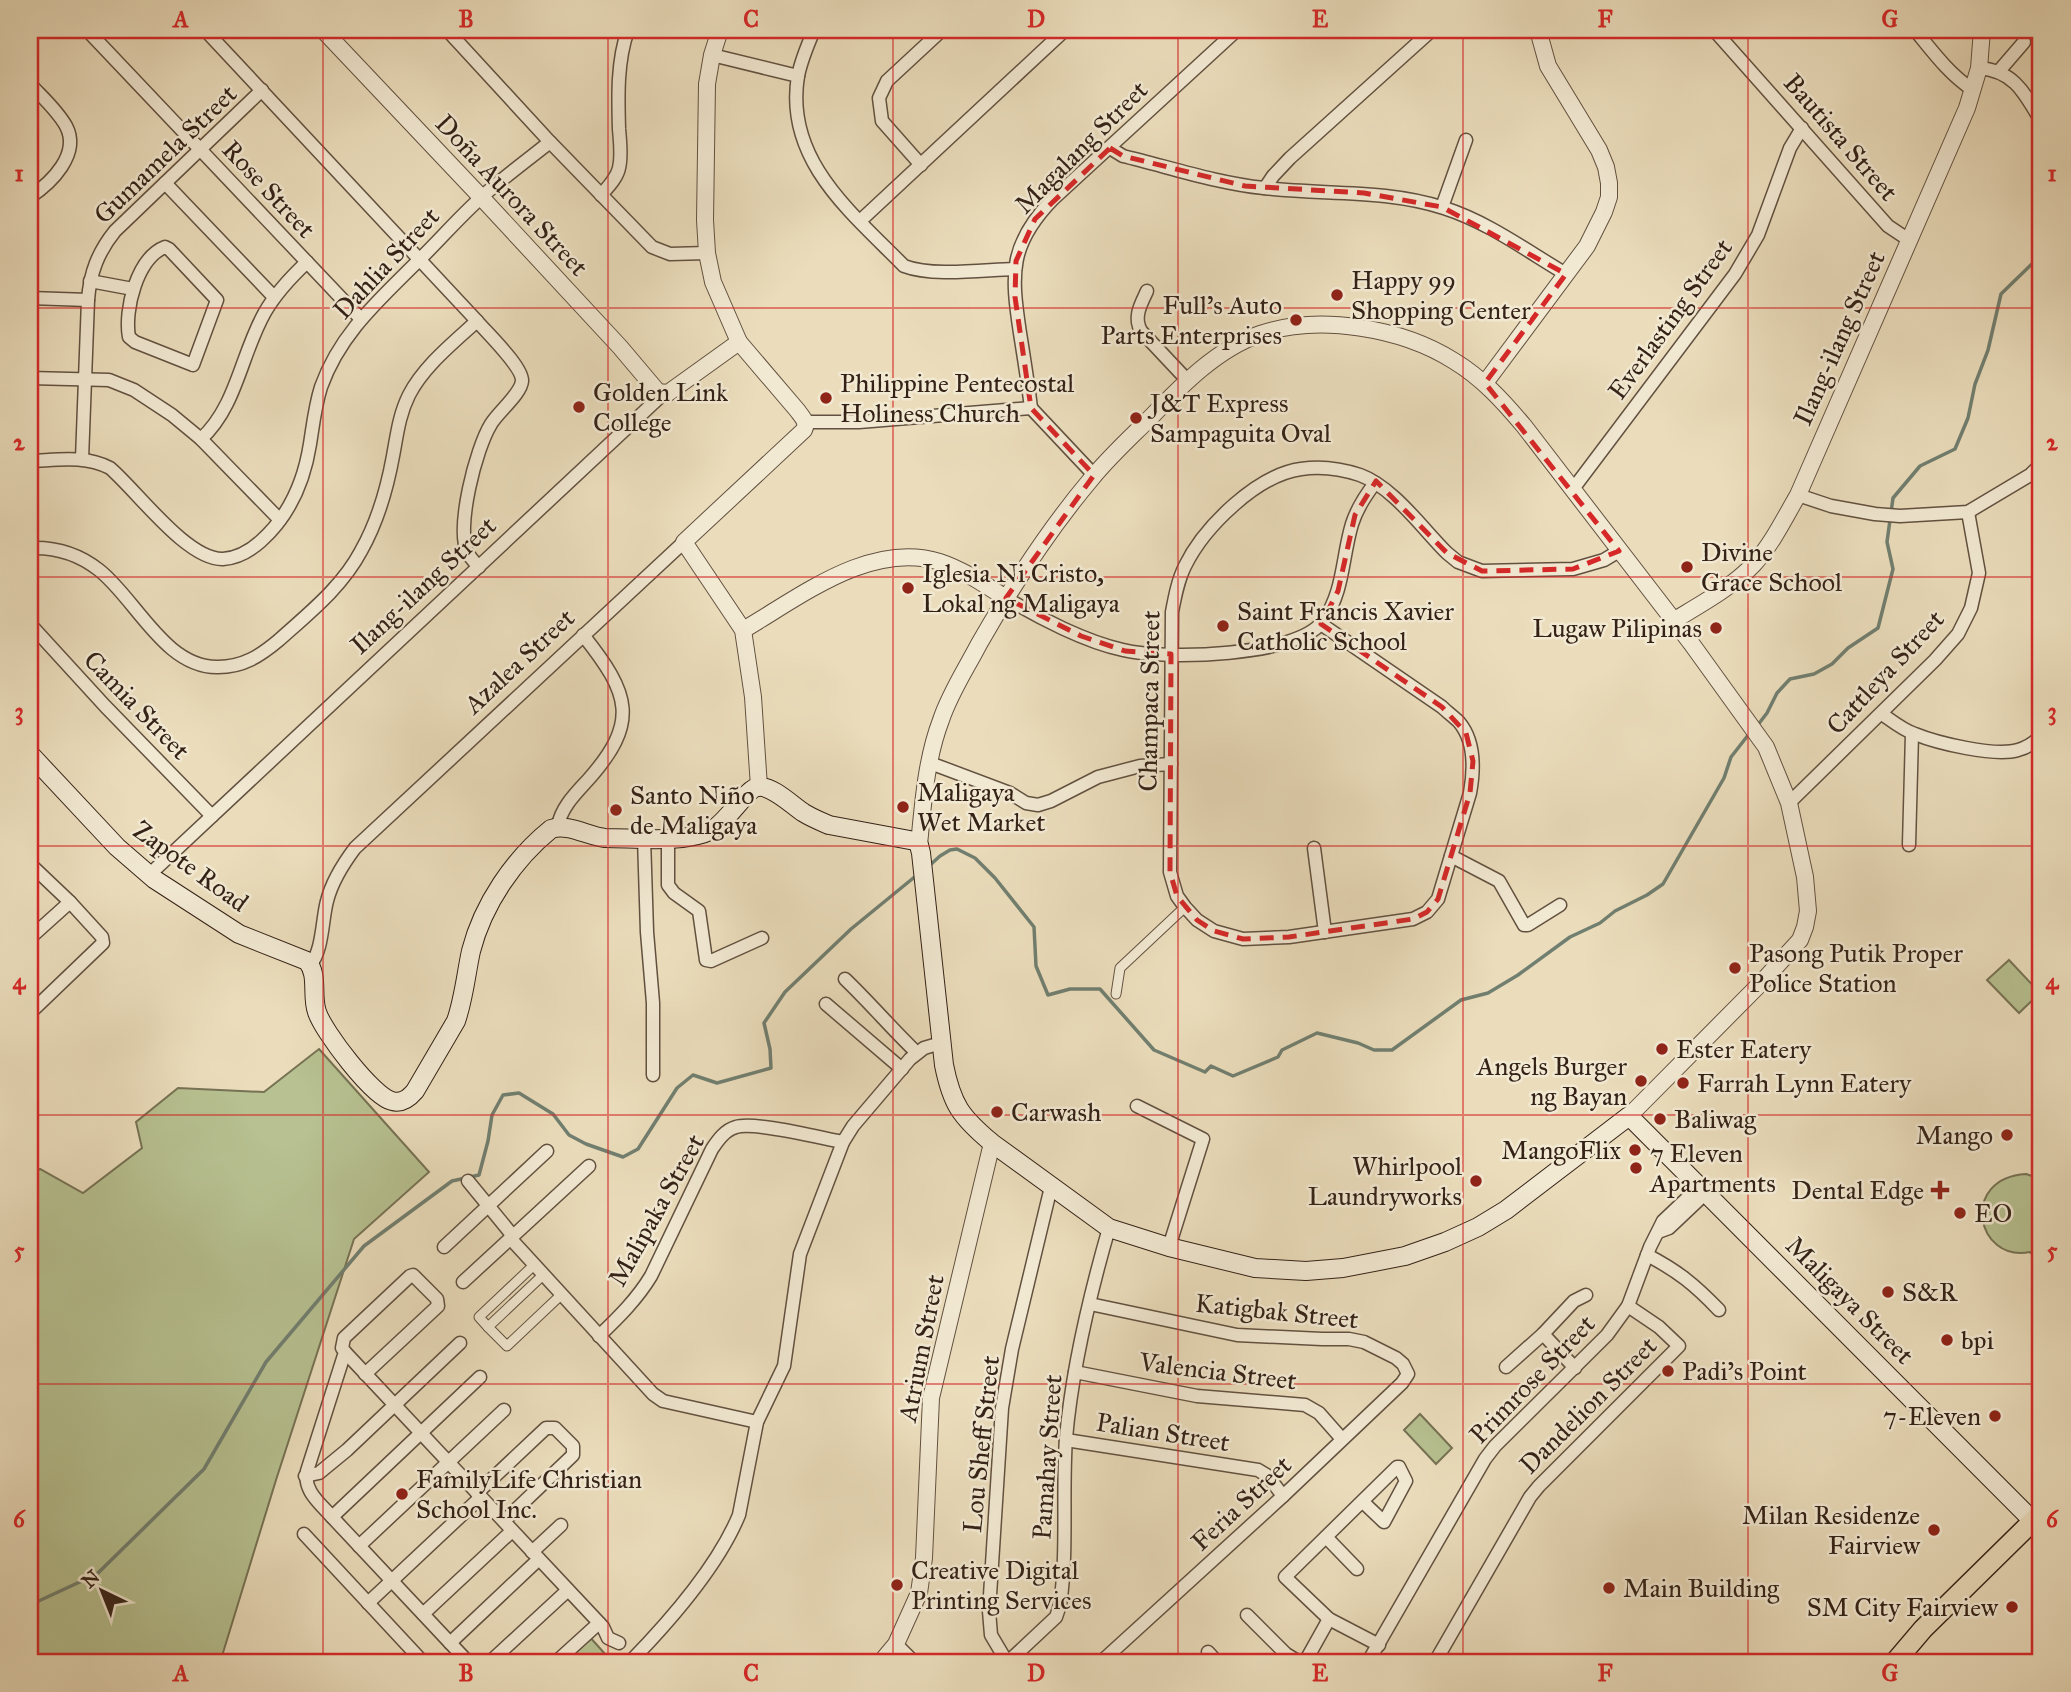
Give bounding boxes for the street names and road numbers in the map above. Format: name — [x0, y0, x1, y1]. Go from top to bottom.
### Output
street label: Bautista Street — [1777, 67, 1905, 207]
street label: Magalang Street — [1008, 74, 1154, 220]
street label: Gumamela Street — [87, 78, 243, 230]
street label: Doña Aurora Street — [429, 108, 595, 282]
street label: Rose Street — [216, 134, 322, 244]
street label: Dahlia Street — [326, 200, 446, 326]
street label: Everlasting Street — [1601, 232, 1739, 406]
street label: Ilang-ilang Street — [1786, 246, 1892, 430]
street label: Ilang-ilang Street — [343, 509, 503, 661]
street label: Azalea Street — [456, 602, 581, 721]
street label: Cattleya Street — [1819, 603, 1951, 741]
street label: Champaca Street — [1131, 610, 1167, 792]
street label: Camia Street — [77, 644, 197, 766]
street label: Zapote Road — [127, 814, 255, 918]
street label: Malipaka Street — [601, 1128, 711, 1292]
street label: Maligaya Street — [1779, 1229, 1921, 1371]
street label: Atrium Street — [891, 1272, 951, 1425]
street label: Katigbak Street — [1194, 1287, 1360, 1335]
street label: Primrose Street — [1463, 1308, 1601, 1450]
street label: Dandelion Street — [1513, 1330, 1663, 1480]
street label: Valencia Street — [1137, 1345, 1298, 1397]
street label: Lou Sheff Street — [956, 1354, 1006, 1534]
street label: Pamahay Street — [1025, 1373, 1069, 1541]
street label: Palian Street — [1094, 1406, 1232, 1458]
street label: Feria Street — [1184, 1449, 1298, 1557]

